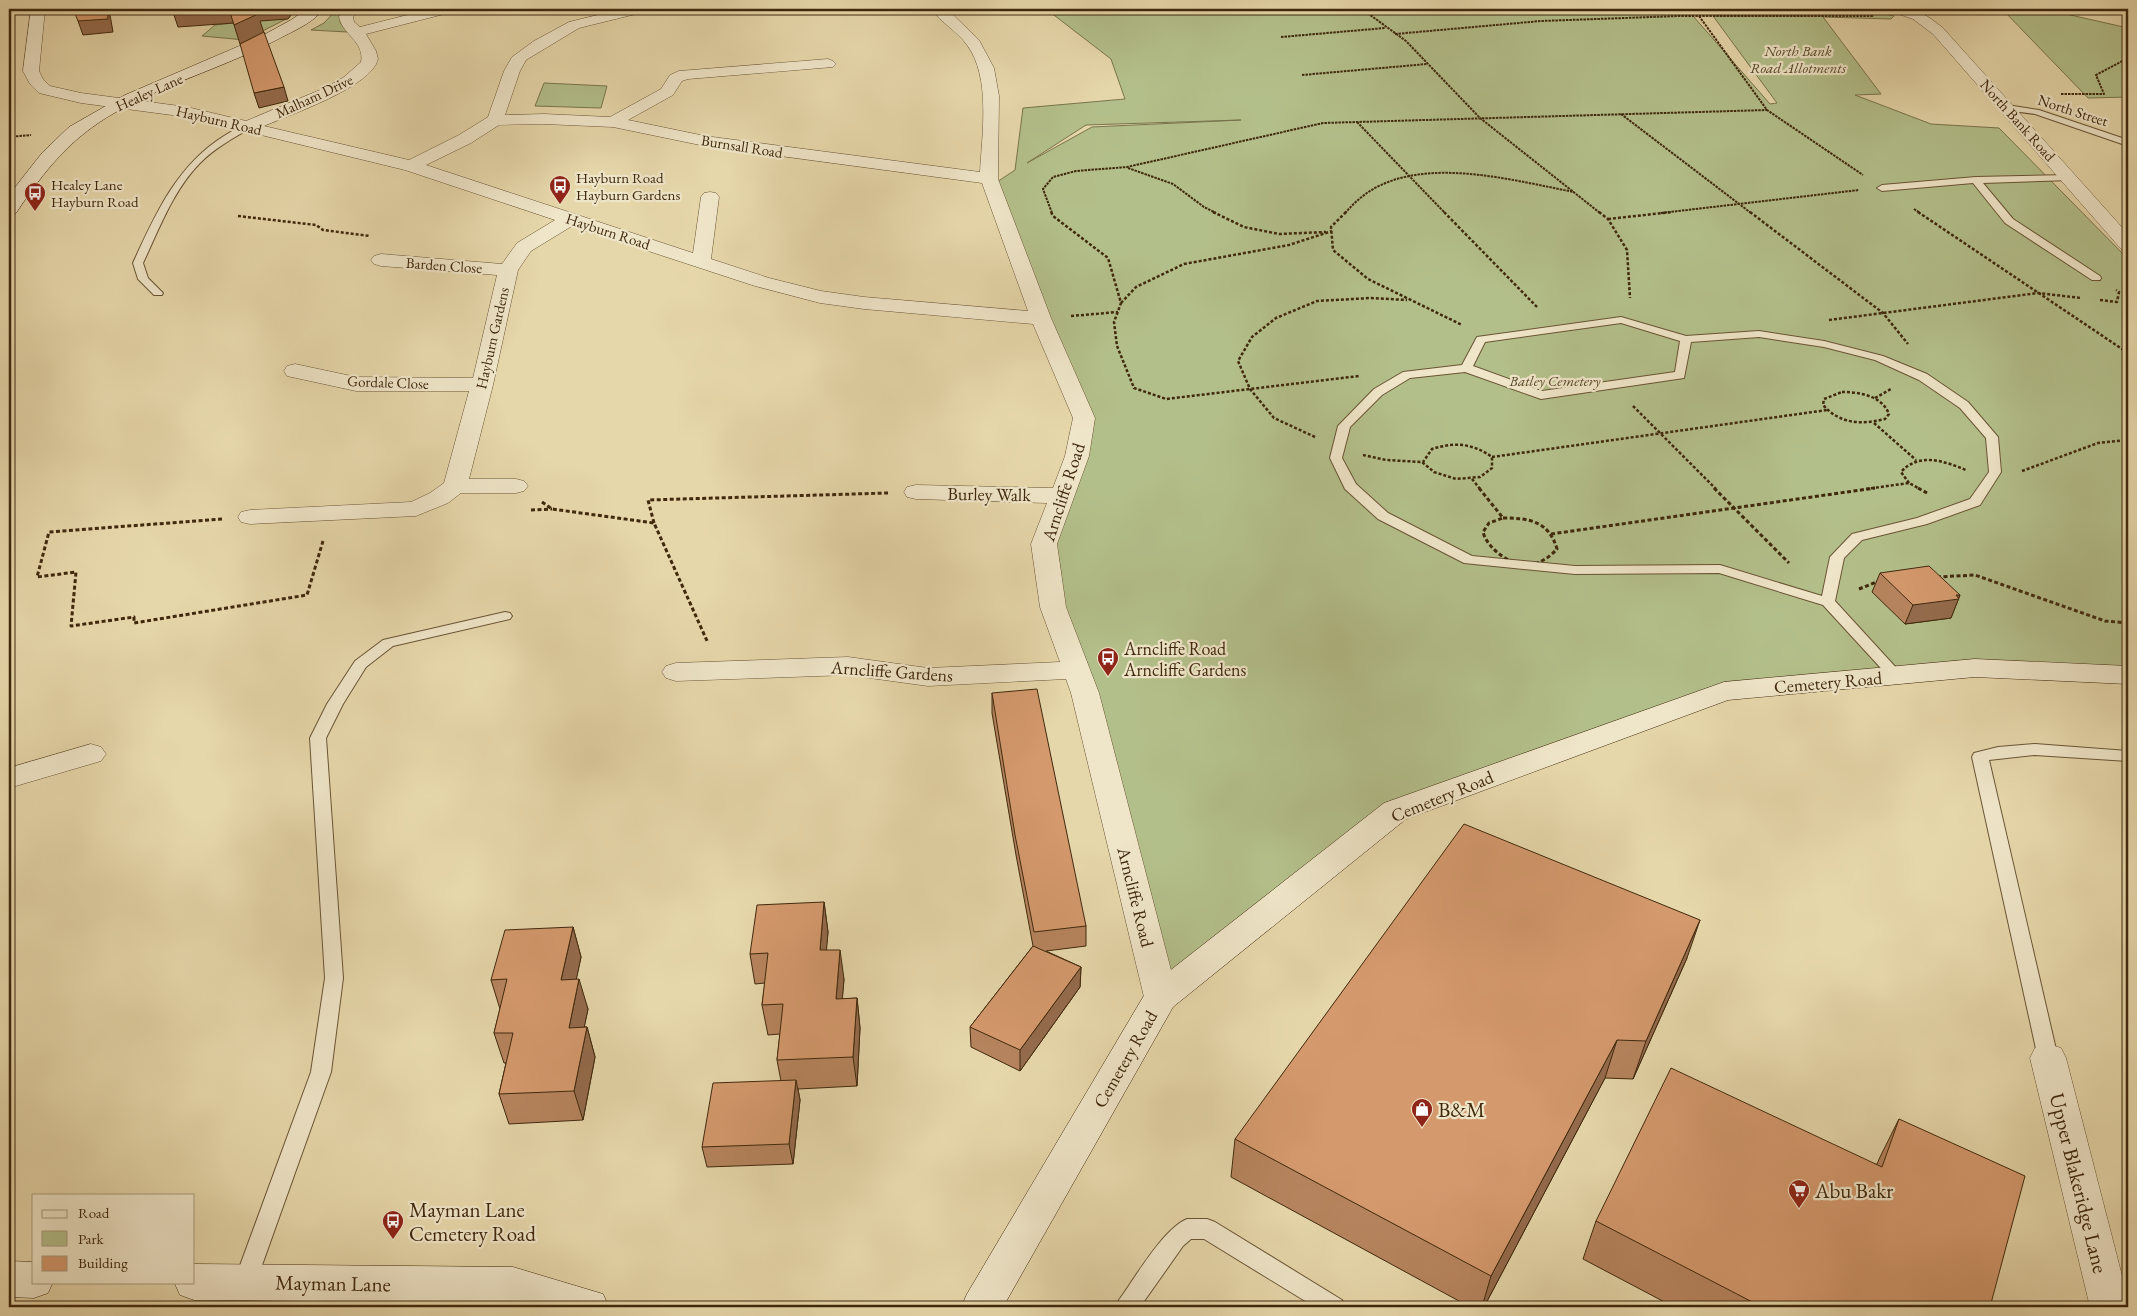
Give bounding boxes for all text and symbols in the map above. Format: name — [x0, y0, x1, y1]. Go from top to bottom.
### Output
park label: North Bank Road Allotments — [1750, 41, 1847, 77]
street label: Healey Lane — [112, 69, 186, 115]
street label: Malham Drive — [272, 70, 356, 122]
street label: North Bank Road — [1976, 75, 2060, 165]
street label: North Street — [2035, 90, 2111, 130]
street label: Hayburn Road — [174, 101, 264, 139]
street label: Burnsall Road — [700, 130, 784, 162]
place label: Hayburn Road Hayburn Gardens — [576, 168, 680, 204]
bus stop icon: Hayburn Road Hayburn Gardens — [548, 174, 572, 205]
place label: Healey Lane Hayburn Road — [51, 175, 139, 211]
bus stop icon: Healey Lane Hayburn Road — [23, 181, 47, 212]
street label: Hayburn Road — [563, 208, 653, 254]
street label: Barden Close — [405, 253, 483, 277]
street label: Hayburn Gardens — [471, 285, 513, 391]
street label: Gordale Close — [347, 371, 429, 393]
park label: Batley Cemetery — [1508, 371, 1601, 390]
street label: Arncliffe Road — [1036, 439, 1090, 545]
street label: Burley Walk — [947, 482, 1032, 506]
place label: Arncliffe Road Arncliffe Gardens — [1123, 637, 1246, 681]
bus stop icon: Arncliffe Road Arncliffe Gardens — [1096, 646, 1120, 677]
street label: Arncliffe Gardens — [829, 655, 954, 687]
street label: Cemetery Road — [1773, 666, 1884, 698]
street label: Cemetery Road — [1387, 765, 1498, 827]
street label: Arncliffe Road — [1112, 844, 1160, 950]
street label: Cemetery Road — [1088, 1005, 1163, 1112]
street label: Upper Blakeridge Lane — [2044, 1090, 2114, 1276]
place label: B&M — [1438, 1096, 1485, 1123]
shop icon: B&M — [1410, 1097, 1434, 1128]
place label: Abu Bakr — [1814, 1177, 1893, 1204]
supermarket icon: Abu Bakr — [1787, 1178, 1811, 1209]
legend — [32, 1194, 195, 1284]
place label: Mayman Lane Cemetery Road — [409, 1196, 536, 1247]
text: Road — [78, 1203, 110, 1222]
bus stop icon: Mayman Lane Cemetery Road — [381, 1209, 405, 1240]
text: Park — [78, 1229, 105, 1248]
text: Building — [78, 1253, 128, 1272]
street label: Mayman Lane — [275, 1268, 391, 1298]

